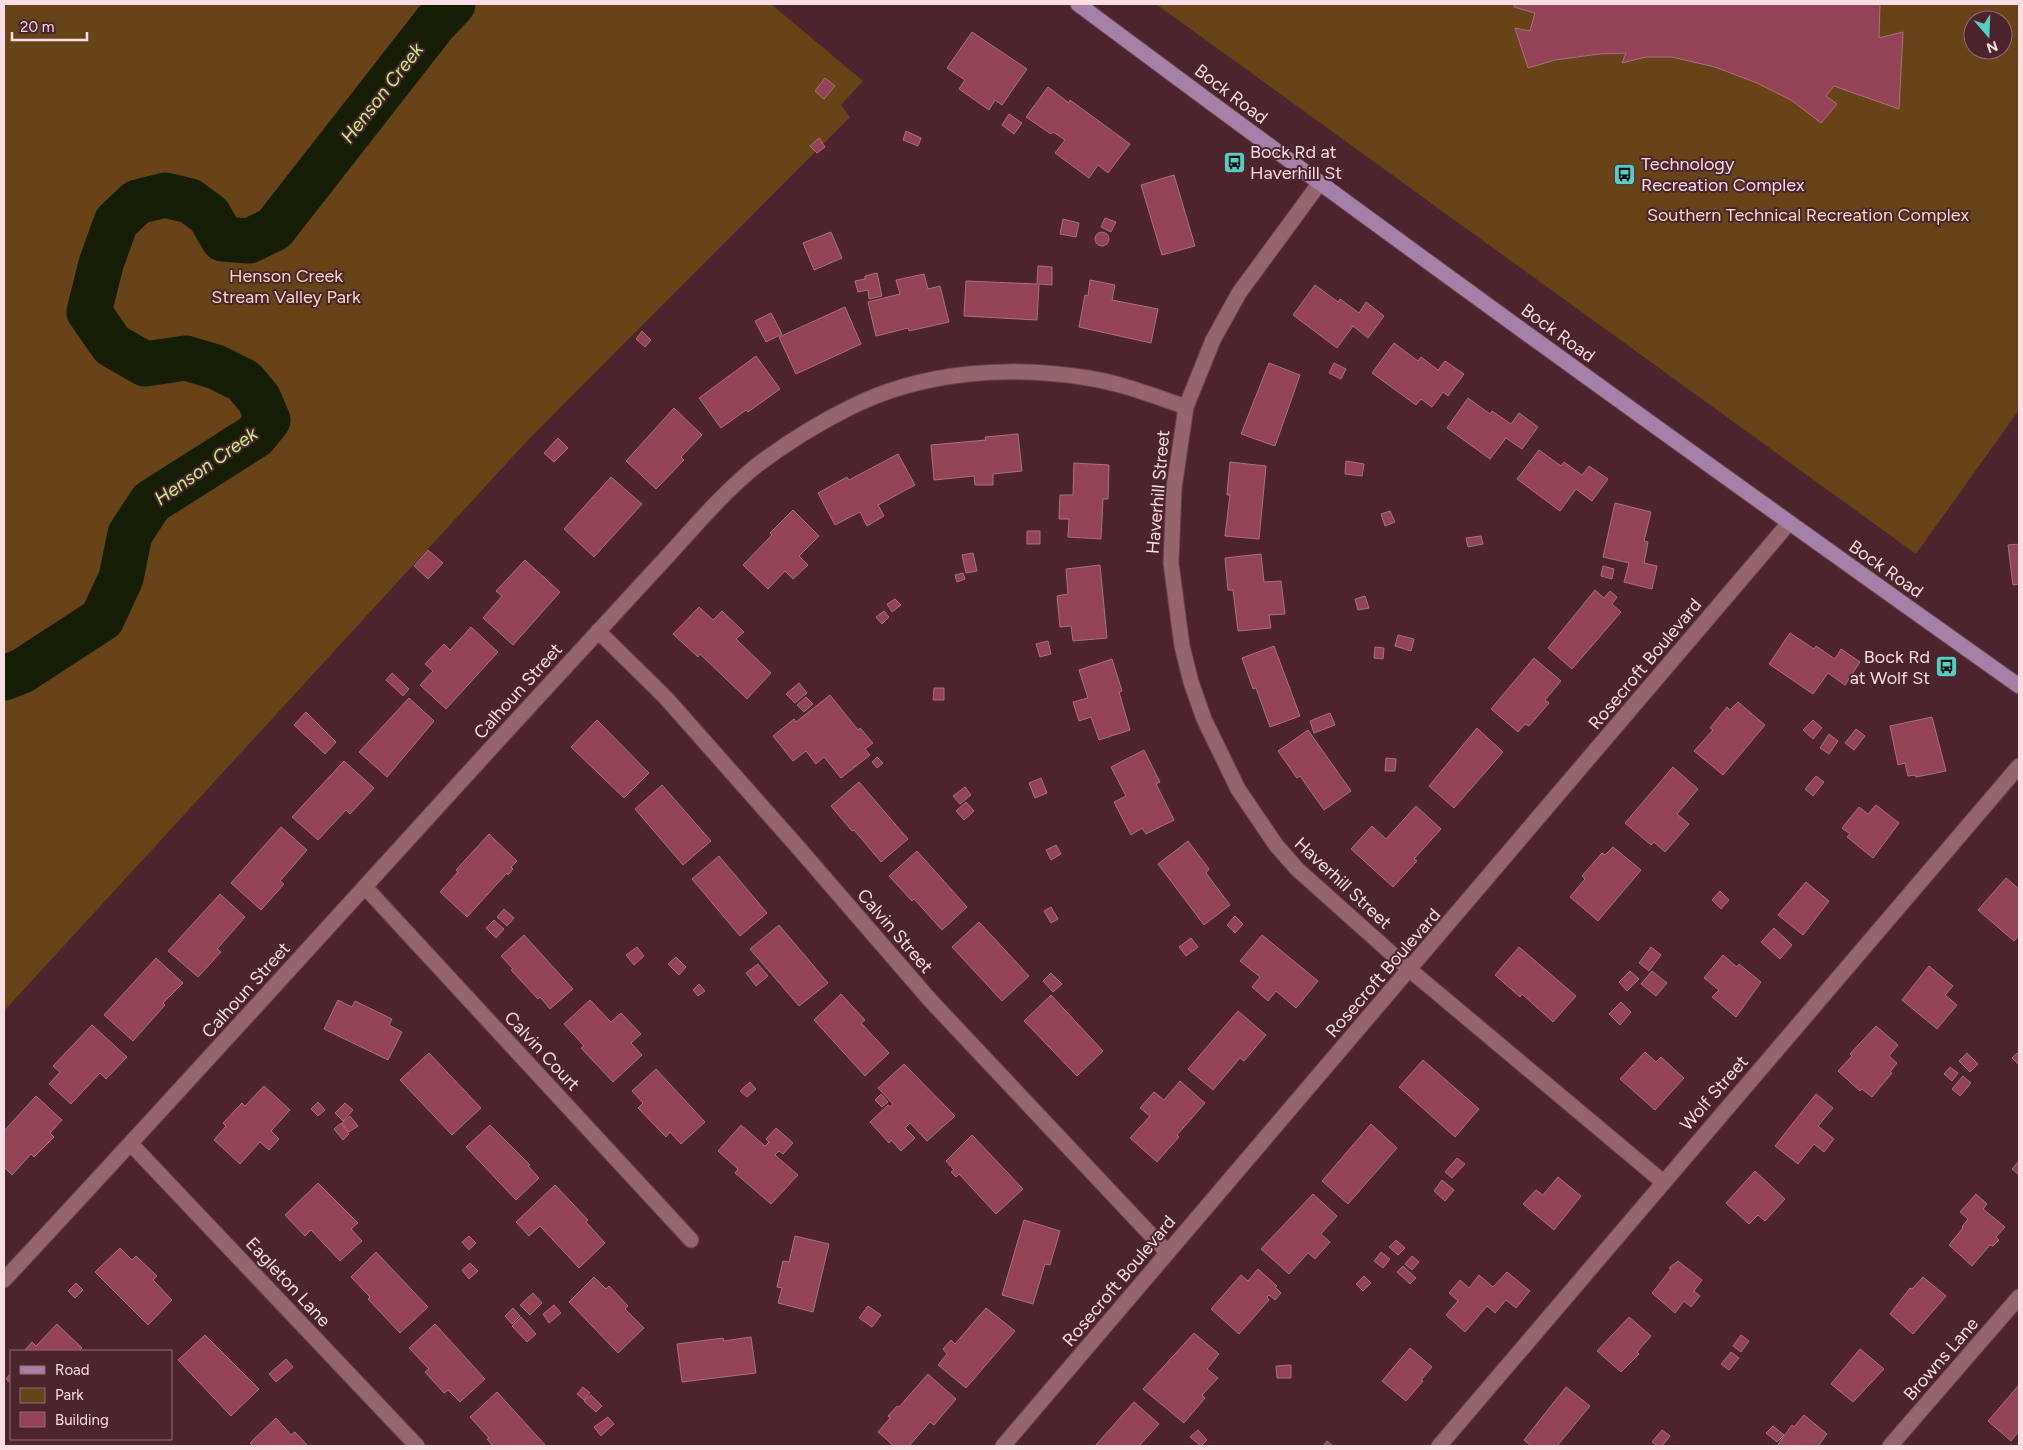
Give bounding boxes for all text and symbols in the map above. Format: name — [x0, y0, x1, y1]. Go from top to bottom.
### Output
scale bar — [12, 10, 88, 42]
north arrow — [1963, 10, 2013, 60]
text: 20 m — [20, 18, 54, 36]
text: N — [1984, 37, 2000, 57]
water label: Henson Creek — [336, 38, 429, 148]
street label: Bock Road — [1190, 59, 1272, 129]
place label: Bock Rd at Haverhill St — [1250, 141, 1342, 184]
bus stop icon: Bock Rd at Haverhill St — [1222, 150, 1246, 174]
place label: Technology Recreation Complex — [1641, 153, 1805, 196]
bus stop icon: Technology Recreation Complex — [1613, 162, 1637, 186]
park label: Southern Technical Recreation Complex — [1647, 204, 1970, 226]
park label: Henson Creek Stream Valley Park — [211, 265, 361, 308]
street label: Bock Road — [1517, 299, 1599, 367]
water label: Henson Creek — [150, 422, 263, 510]
street label: Haverhill Street — [1142, 429, 1174, 555]
street label: Bock Road — [1845, 535, 1927, 603]
street label: Rosecroft Boulevard — [1584, 594, 1706, 734]
street label: Calhoun Street — [469, 638, 567, 744]
place label: Bock Rd at Wolf St — [1850, 646, 1930, 689]
bus stop icon: Bock Rd at Wolf St — [1934, 655, 1958, 679]
street label: Haverhill Street — [1290, 832, 1396, 934]
street label: Calvin Street — [852, 884, 938, 978]
street label: Rosecroft Boulevard — [1321, 904, 1445, 1042]
street label: Calhoun Street — [197, 937, 295, 1043]
street label: Calvin Court — [500, 1007, 584, 1095]
street label: Wolf Street — [1675, 1051, 1753, 1135]
street label: Rosecroft Boulevard — [1058, 1211, 1180, 1351]
street label: Eagleton Lane — [241, 1233, 335, 1331]
street label: Browns Lane — [1899, 1313, 1983, 1405]
legend — [10, 1350, 172, 1440]
text: Road — [55, 1361, 90, 1379]
text: Park — [55, 1386, 84, 1404]
text: Building — [55, 1411, 109, 1429]

